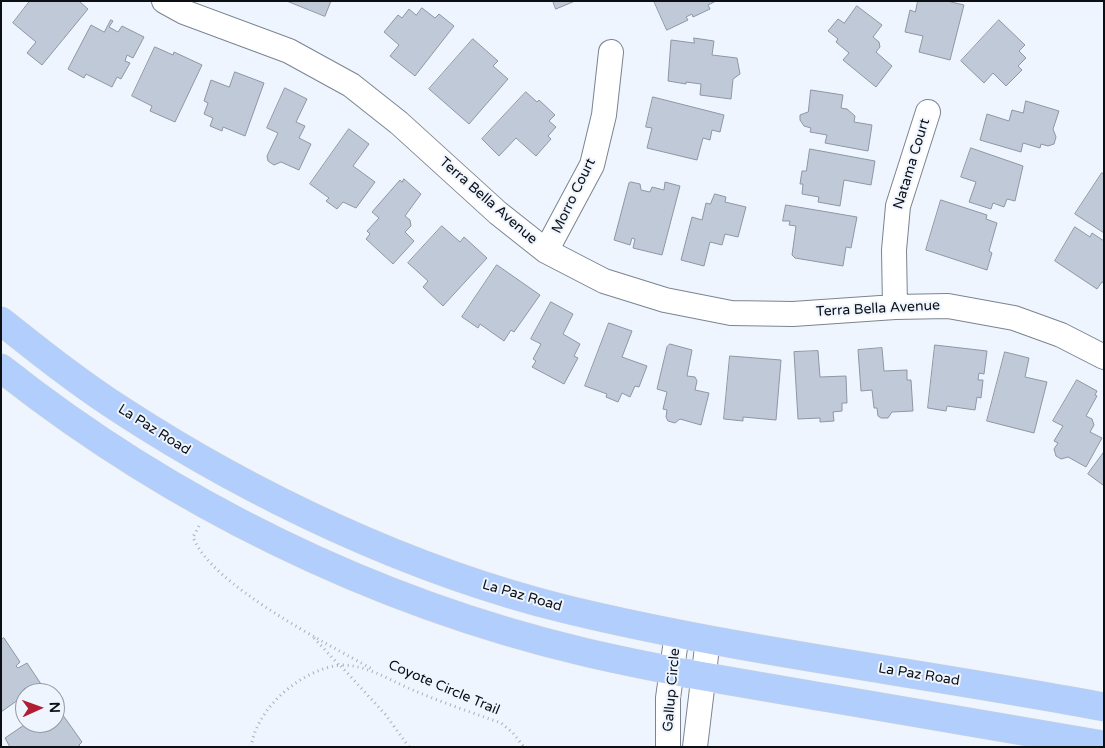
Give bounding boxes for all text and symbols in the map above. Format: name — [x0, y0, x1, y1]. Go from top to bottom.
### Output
street label: Natama Court — [890, 117, 934, 211]
street label: Terra Bella Avenue — [436, 154, 540, 248]
street label: Morro Court — [549, 156, 599, 236]
street label: Terra Bella Avenue — [816, 297, 940, 321]
street label: La Paz Road — [115, 401, 193, 459]
street label: La Paz Road — [480, 577, 564, 615]
street label: Gallup Circle — [660, 648, 684, 732]
street label: Coyote Circle Trail — [386, 657, 502, 719]
street label: La Paz Road — [877, 660, 961, 690]
north arrow — [15, 683, 65, 733]
text: N — [46, 702, 63, 713]

